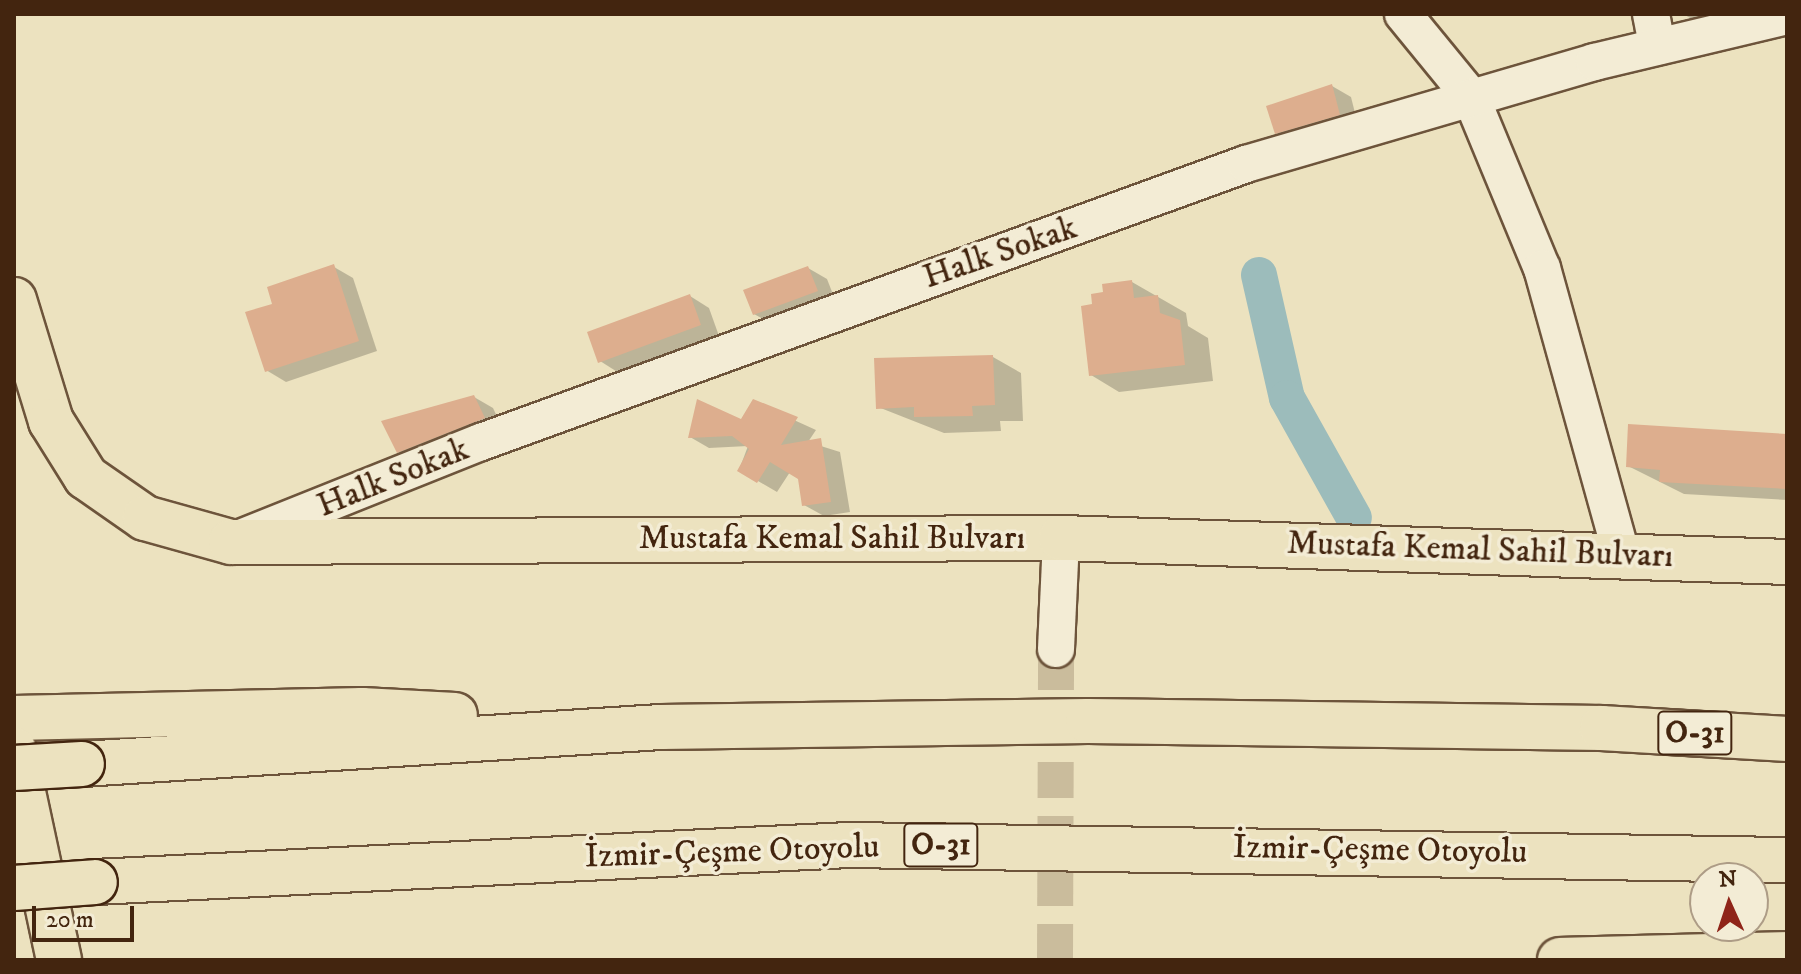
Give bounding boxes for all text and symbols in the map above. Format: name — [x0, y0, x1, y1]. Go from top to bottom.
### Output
street label: Halk Sokak — [918, 208, 1082, 298]
street label: Halk Sokak — [311, 429, 475, 527]
street label: Mustafa Kemal Sahil Bulvarı — [639, 519, 1025, 559]
street label: Mustafa Kemal Sahil Bulvarı — [1286, 523, 1674, 577]
road number: O-31 — [1657, 705, 1733, 761]
road number: O-31 — [903, 817, 979, 873]
street label: İzmir-Çeşme Otoyolu — [584, 826, 880, 878]
street label: İzmir-Çeşme Otoyolu — [1232, 827, 1528, 873]
north arrow — [1689, 862, 1769, 942]
text: N — [1718, 866, 1738, 893]
scale bar — [36, 890, 138, 940]
text: 20 m — [46, 905, 94, 935]

